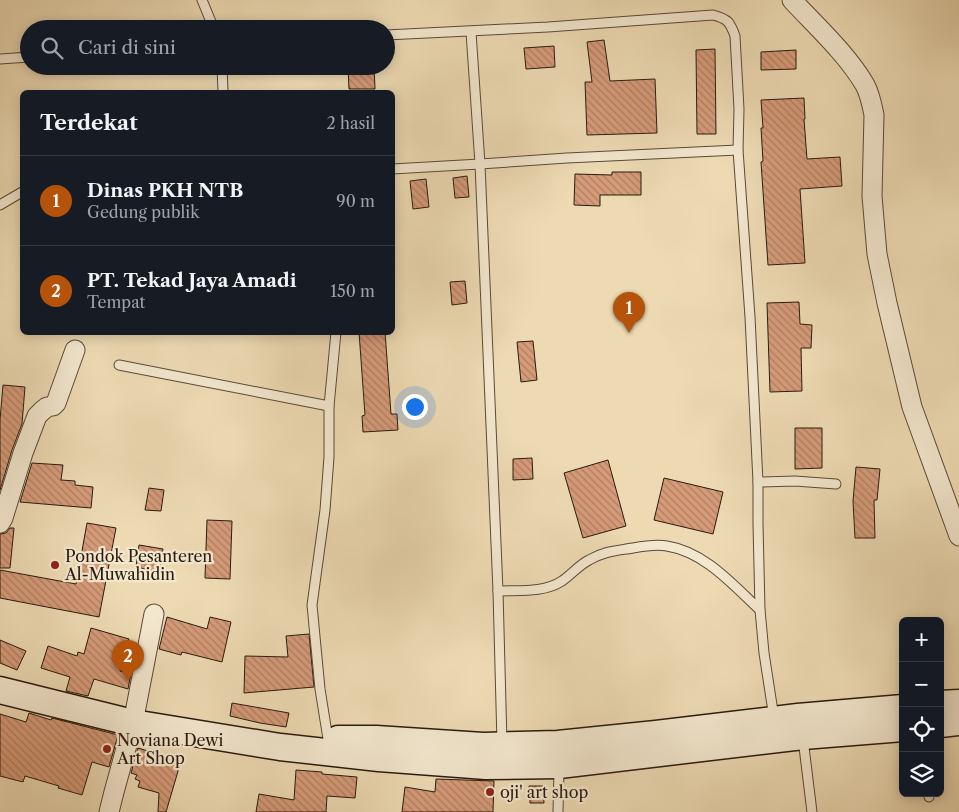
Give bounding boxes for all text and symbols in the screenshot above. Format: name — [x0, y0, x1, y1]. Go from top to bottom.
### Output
search box — [20, 20, 395, 75]
icon: search — [38, 34, 66, 62]
text: Cari di sini — [78, 36, 176, 59]
text: Terdekat — [40, 110, 138, 135]
text: 2 hasil — [326, 113, 375, 133]
text: Dinas PKH NTB — [87, 179, 243, 202]
text: 1 — [52, 191, 60, 211]
text: 90 m — [336, 191, 375, 211]
text: Gedung publik — [87, 202, 199, 222]
text: PT. Tekad Jaya Amadi — [87, 269, 296, 292]
text: 2 — [51, 281, 61, 301]
text: 150 m — [330, 281, 375, 301]
text: Tempat — [87, 292, 145, 312]
pin: 1 — [613, 292, 645, 333]
your location — [402, 394, 428, 420]
place label: Pondok Pesanteren Al-Muwahidin — [64, 546, 212, 584]
marker: Pondok Pesanteren Al-Muwahidin — [49, 559, 61, 571]
map controls — [899, 617, 944, 797]
button: + — [899, 617, 944, 662]
pin: 2 — [112, 640, 144, 681]
button: − — [899, 662, 944, 707]
button: locate — [899, 707, 944, 752]
place label: Noviana Dewi Art Shop — [116, 730, 224, 768]
marker: Noviana Dewi Art Shop — [101, 743, 113, 755]
button: layers — [899, 752, 944, 797]
place label: oji' art shop — [500, 782, 589, 802]
marker: oji' art shop — [484, 786, 496, 798]

